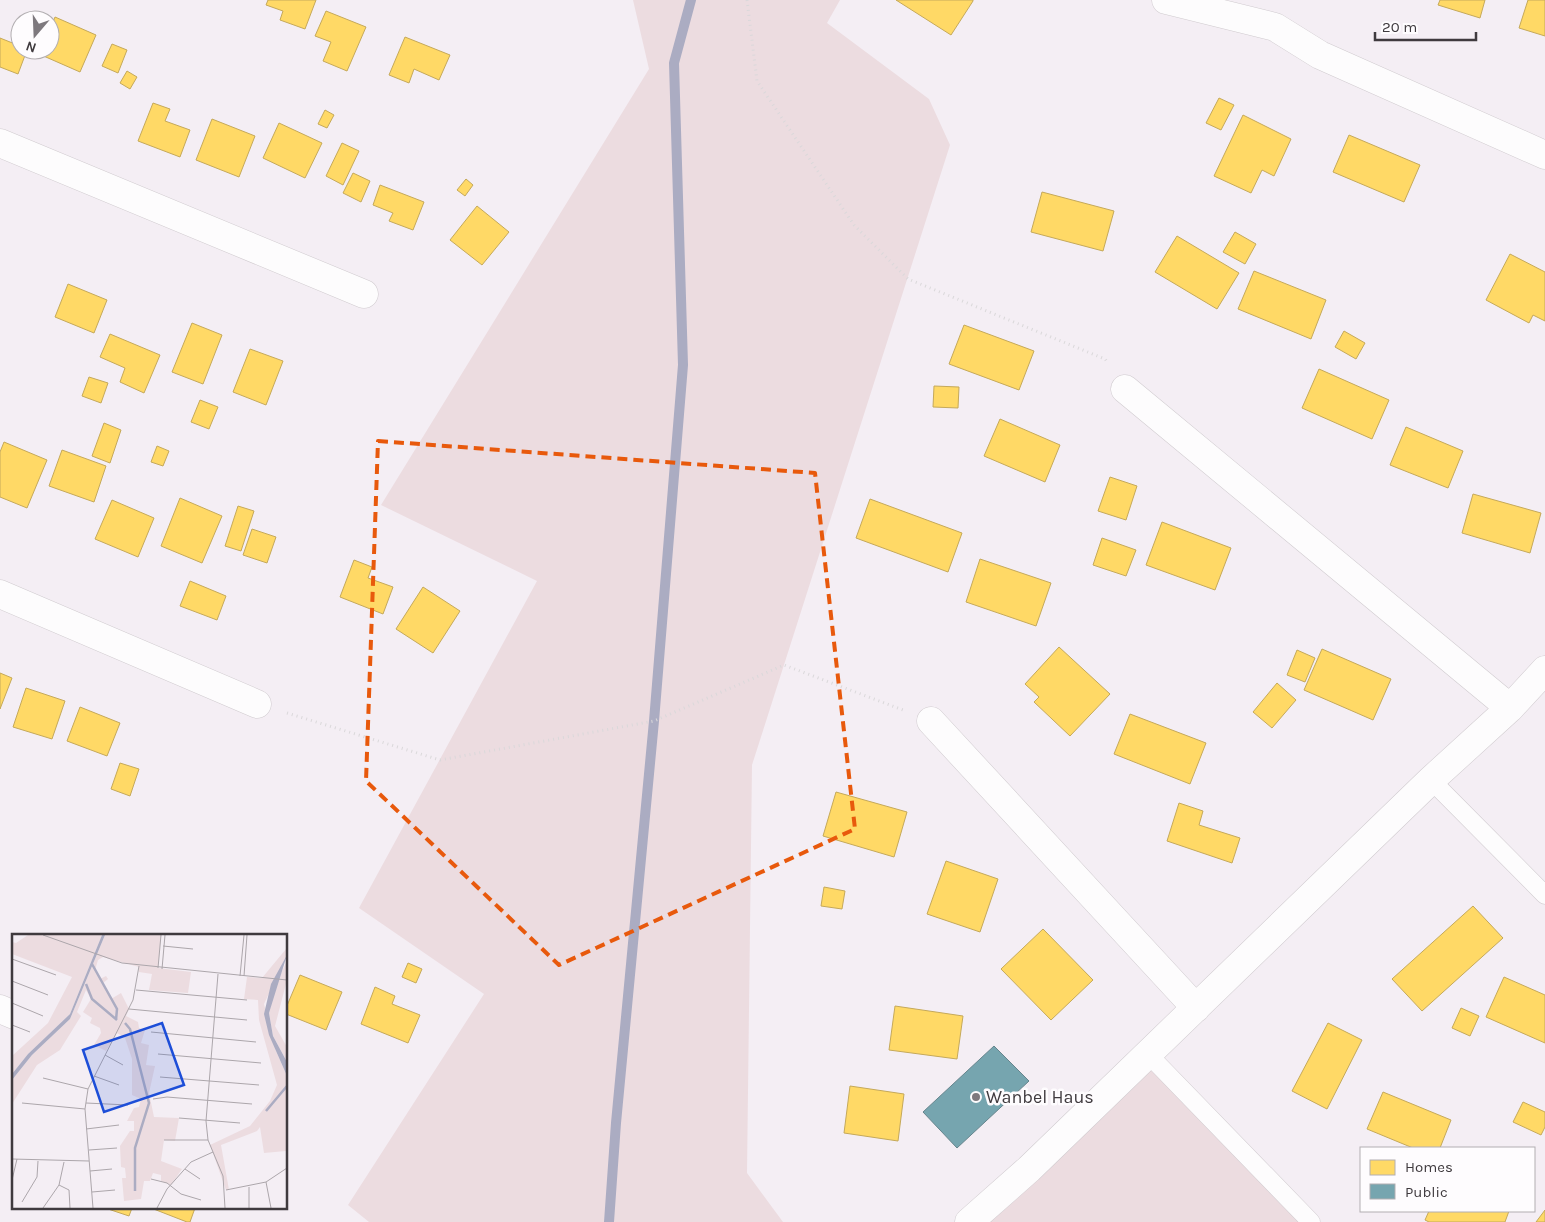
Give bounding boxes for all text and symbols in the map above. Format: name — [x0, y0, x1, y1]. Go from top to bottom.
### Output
north arrow — [10, 10, 60, 60]
scale bar — [1375, 10, 1476, 42]
text: 20 m — [1382, 18, 1417, 36]
text: N — [23, 37, 38, 56]
inset map — [12, 934, 288, 1210]
place label: Wanbel Haus — [986, 1086, 1094, 1108]
marker: Wanbel Haus — [970, 1091, 982, 1103]
legend — [1360, 1147, 1535, 1212]
text: Homes — [1405, 1158, 1453, 1176]
text: Public — [1405, 1183, 1448, 1201]

